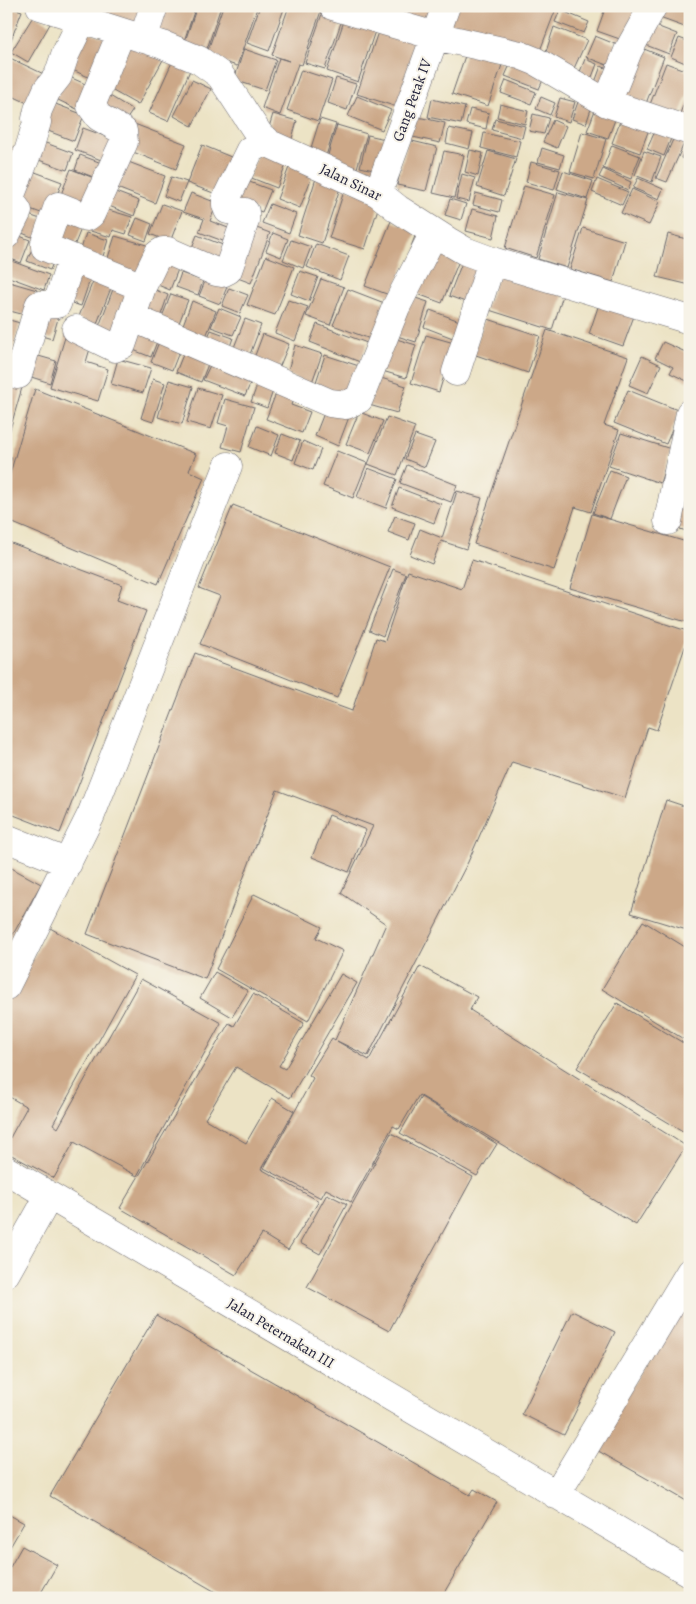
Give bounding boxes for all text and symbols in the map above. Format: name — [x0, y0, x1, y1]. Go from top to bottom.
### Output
street label: Gang Petak IV — [388, 55, 437, 144]
street label: Jalan Sinar — [317, 158, 385, 206]
street label: Jalan Peternakan III — [224, 1293, 338, 1373]

